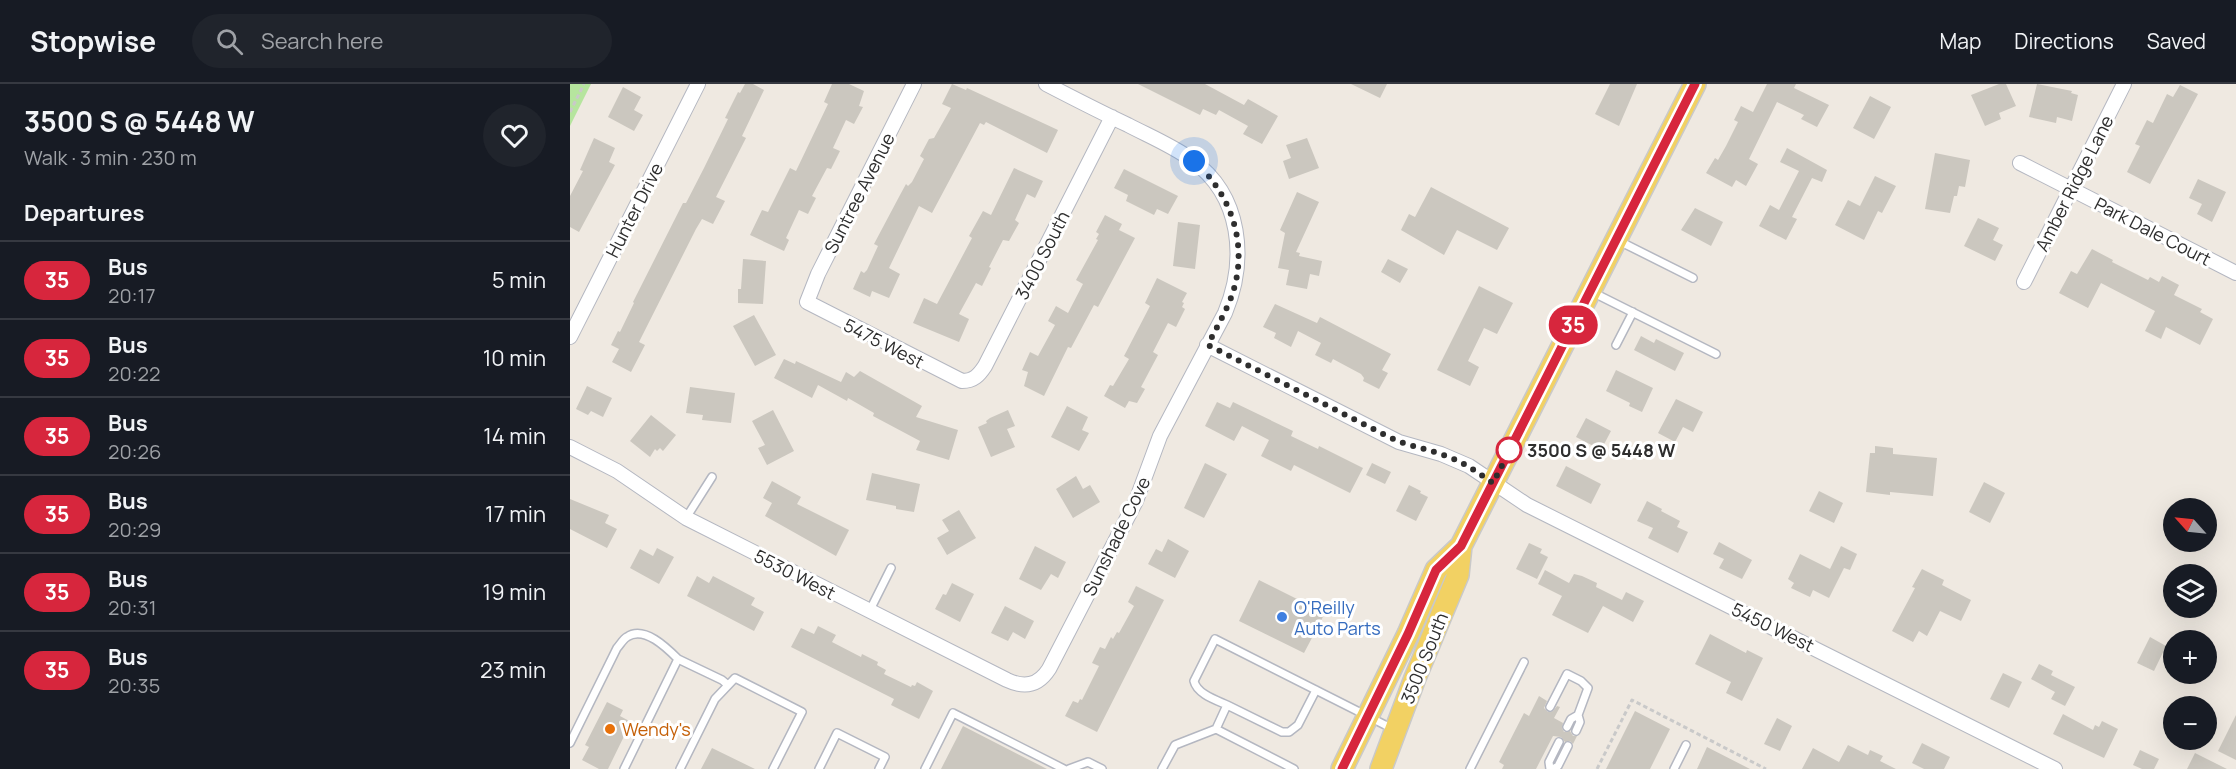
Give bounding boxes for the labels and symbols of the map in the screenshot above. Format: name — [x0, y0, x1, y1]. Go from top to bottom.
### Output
street label: Amber Ridge Lane — [2029, 111, 2119, 255]
street label: Suntree Avenue — [818, 129, 900, 257]
your location — [1179, 146, 1209, 176]
street label: Hunter Drive — [600, 159, 668, 261]
street label: Park Dale Court — [2091, 191, 2215, 271]
street label: 3400 South — [1009, 207, 1075, 303]
line badge: 35 — [1546, 306, 1600, 344]
street label: 5475 West — [840, 313, 928, 373]
marker: 3500 S @ 5448 W — [1496, 437, 1522, 463]
place label: 3500 S @ 5448 W — [1527, 438, 1676, 462]
street label: Sunshade Cove — [1077, 472, 1155, 600]
north arrow — [2163, 498, 2217, 552]
street label: 5530 West — [750, 543, 840, 605]
place label: O'Reilly Auto Parts — [1294, 595, 1381, 640]
street label: 5450 West — [1728, 597, 1818, 657]
street label: 3500 South — [1395, 609, 1453, 707]
marker: O'Reilly Auto Parts — [1275, 610, 1289, 624]
place label: Wendy's — [622, 717, 691, 741]
marker: Wendy's — [603, 722, 617, 736]

